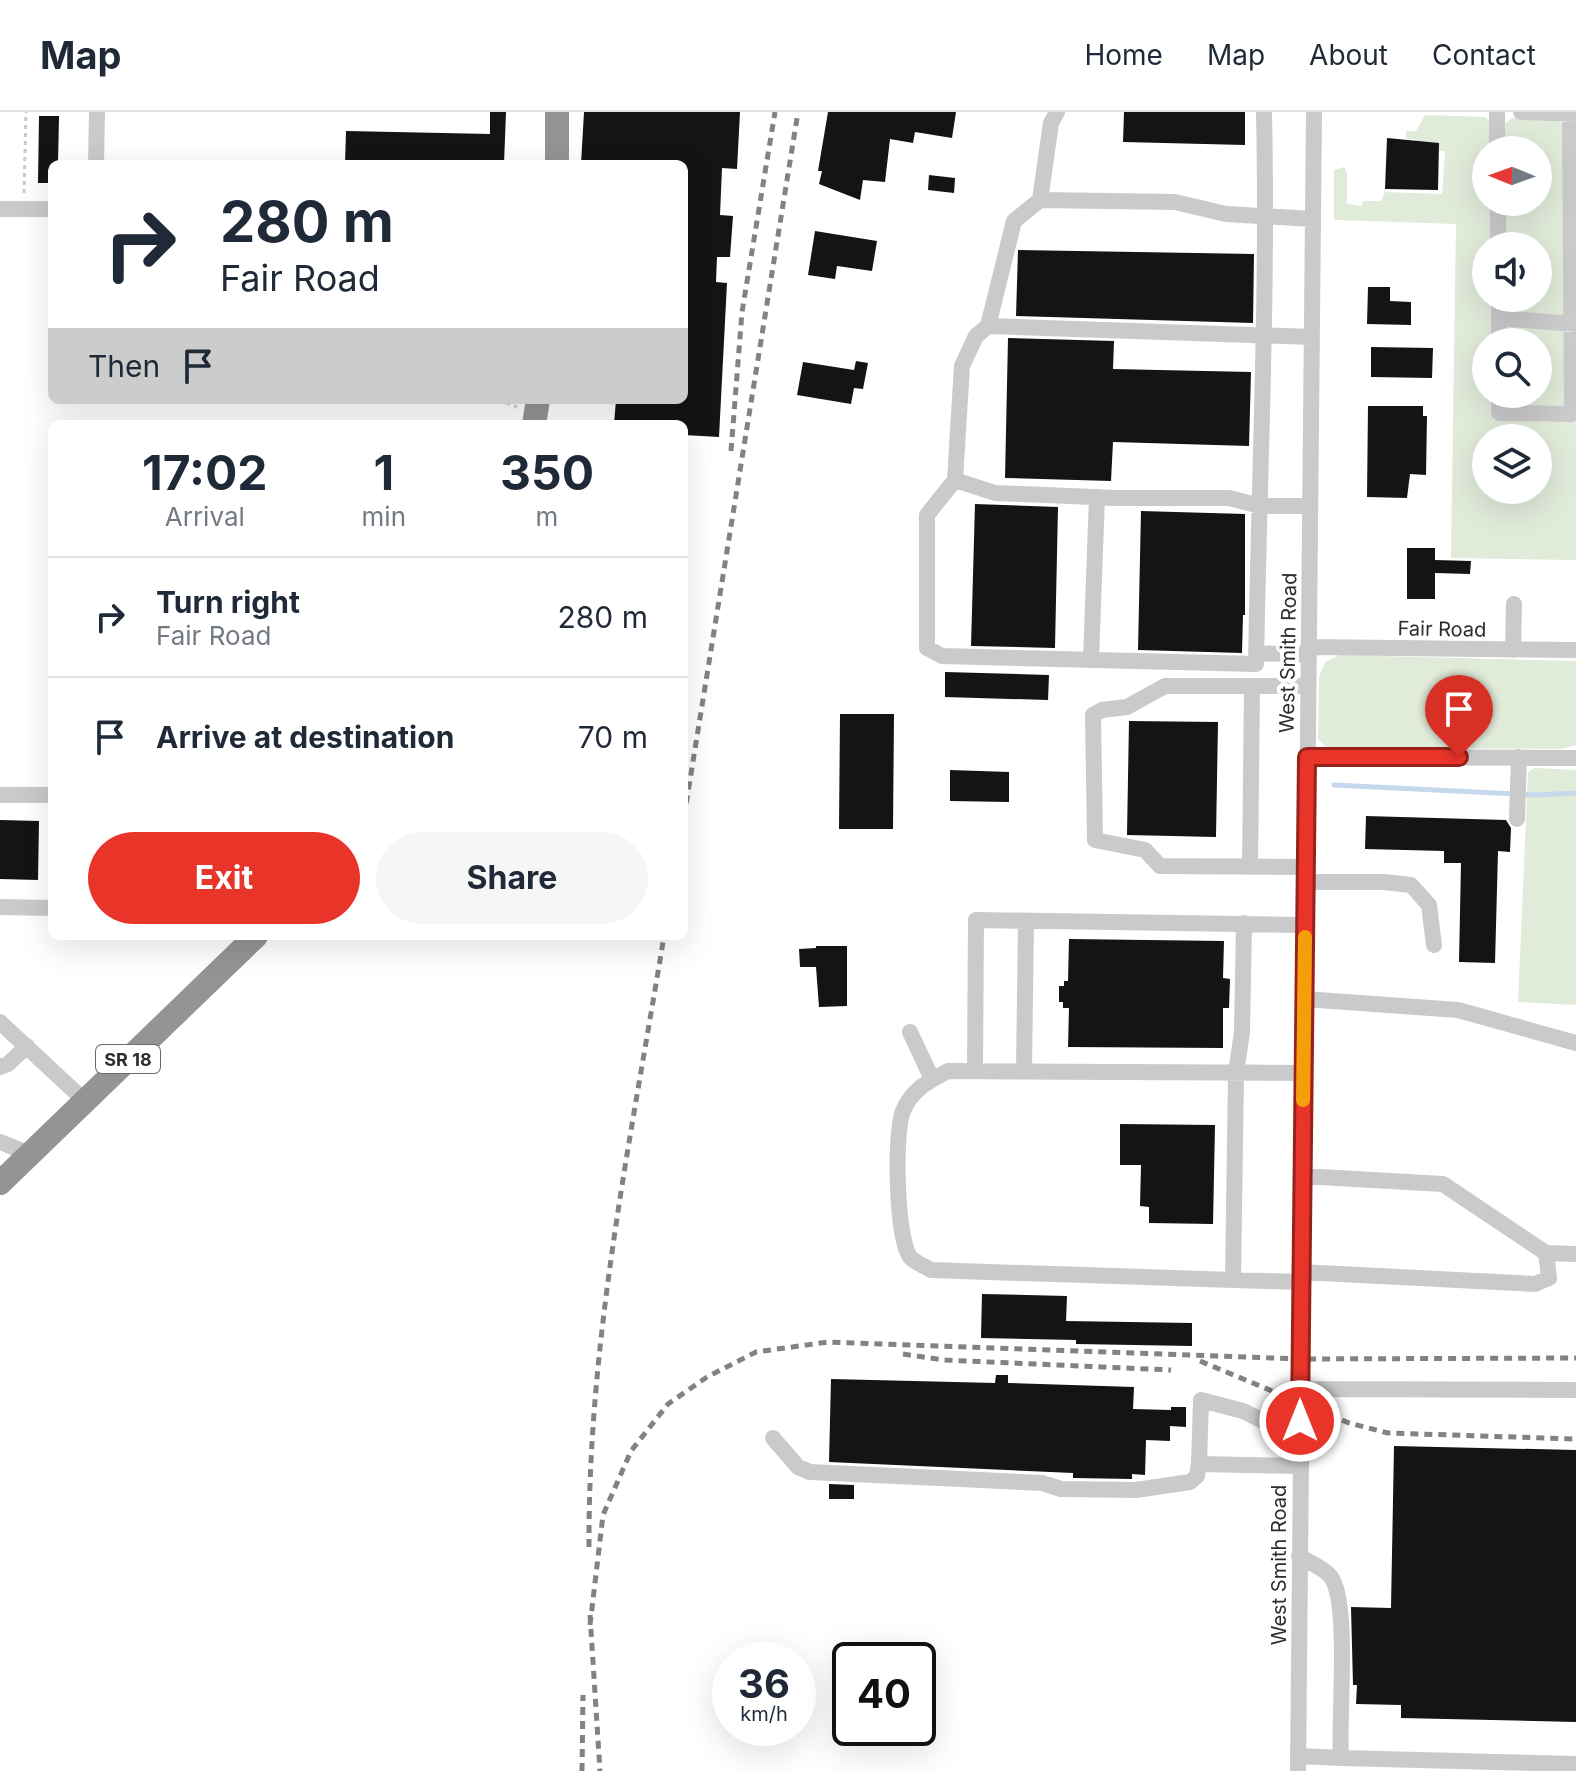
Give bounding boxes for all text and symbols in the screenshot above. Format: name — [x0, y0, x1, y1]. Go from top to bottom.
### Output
text: Map — [40, 32, 121, 78]
text: Home — [1084, 38, 1163, 72]
text: Map — [1207, 38, 1265, 72]
text: About — [1309, 38, 1388, 72]
text: Contact — [1432, 38, 1536, 72]
north arrow — [1472, 136, 1552, 216]
map controls — [1472, 136, 1552, 504]
text: 280 m — [220, 188, 394, 256]
icon: right — [88, 192, 192, 296]
button: sound — [1472, 232, 1552, 312]
text: Fair Road — [220, 256, 380, 300]
button: search — [1472, 328, 1552, 408]
icon: arrive — [176, 344, 220, 388]
text: Then — [88, 348, 160, 384]
button: layers — [1472, 424, 1552, 504]
text: 17:02 — [142, 443, 268, 502]
text: 1 — [373, 443, 394, 502]
text: 350 — [500, 443, 594, 502]
text: Arrival — [165, 501, 245, 532]
text: min — [362, 501, 406, 532]
text: m — [536, 501, 558, 532]
street label: West Smith Road — [1275, 573, 1301, 733]
text: Turn right — [156, 584, 300, 620]
icon: right — [88, 595, 132, 639]
text: 280 m — [558, 599, 648, 635]
street label: Fair Road — [1397, 616, 1487, 642]
text: Fair Road — [156, 620, 271, 651]
pin — [1425, 675, 1493, 757]
icon: arrive — [1437, 687, 1481, 731]
icon: arrive — [88, 715, 132, 759]
text: Arrive at destination — [156, 719, 454, 755]
text: 70 m — [578, 719, 648, 755]
button: Exit — [88, 832, 360, 924]
button: Share — [376, 832, 648, 924]
road number: SR 18 — [96, 1045, 160, 1073]
position arrow — [1258, 1379, 1342, 1463]
street label: West Smith Road — [1267, 1485, 1291, 1645]
speed limit sign: 40 — [832, 1642, 936, 1746]
text: 36 — [738, 1659, 790, 1708]
text: km/h — [740, 1702, 788, 1726]

